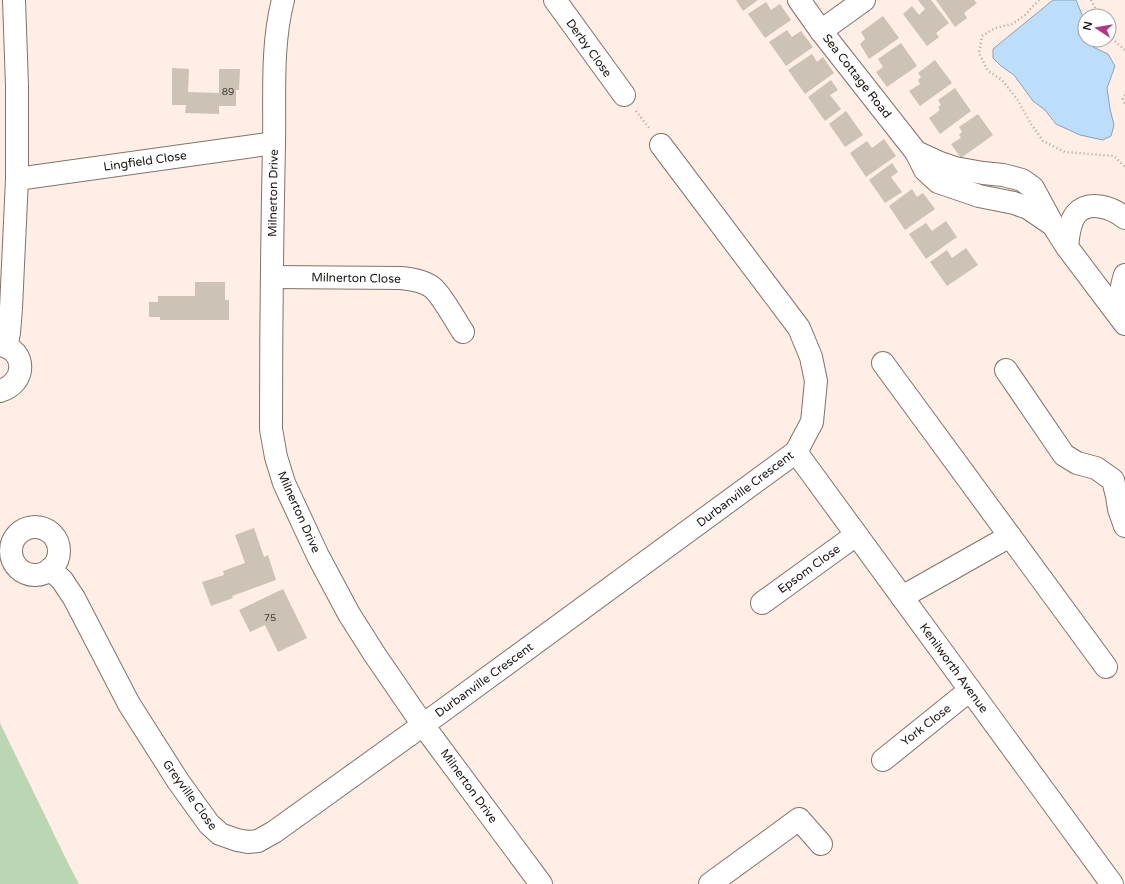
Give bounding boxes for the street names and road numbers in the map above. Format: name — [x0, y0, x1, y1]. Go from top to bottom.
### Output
street label: Derby Close — [563, 16, 615, 80]
street label: Sea Cottage Road — [820, 31, 894, 121]
street label: Lingfield Close — [102, 148, 188, 174]
street label: Milnerton Drive — [265, 149, 281, 237]
street label: Milnerton Close — [311, 270, 401, 286]
street label: Durbanville Crescent — [694, 448, 797, 530]
street label: Milnerton Drive — [275, 469, 323, 555]
street label: Epsom Close — [775, 542, 843, 596]
street label: Kenilworth Avenue — [917, 620, 991, 716]
street label: Durbanville Crescent — [432, 640, 536, 720]
street label: York Close — [898, 701, 954, 749]
street label: Milnerton Drive — [437, 746, 501, 826]
street label: Greyville Close — [160, 757, 220, 833]

